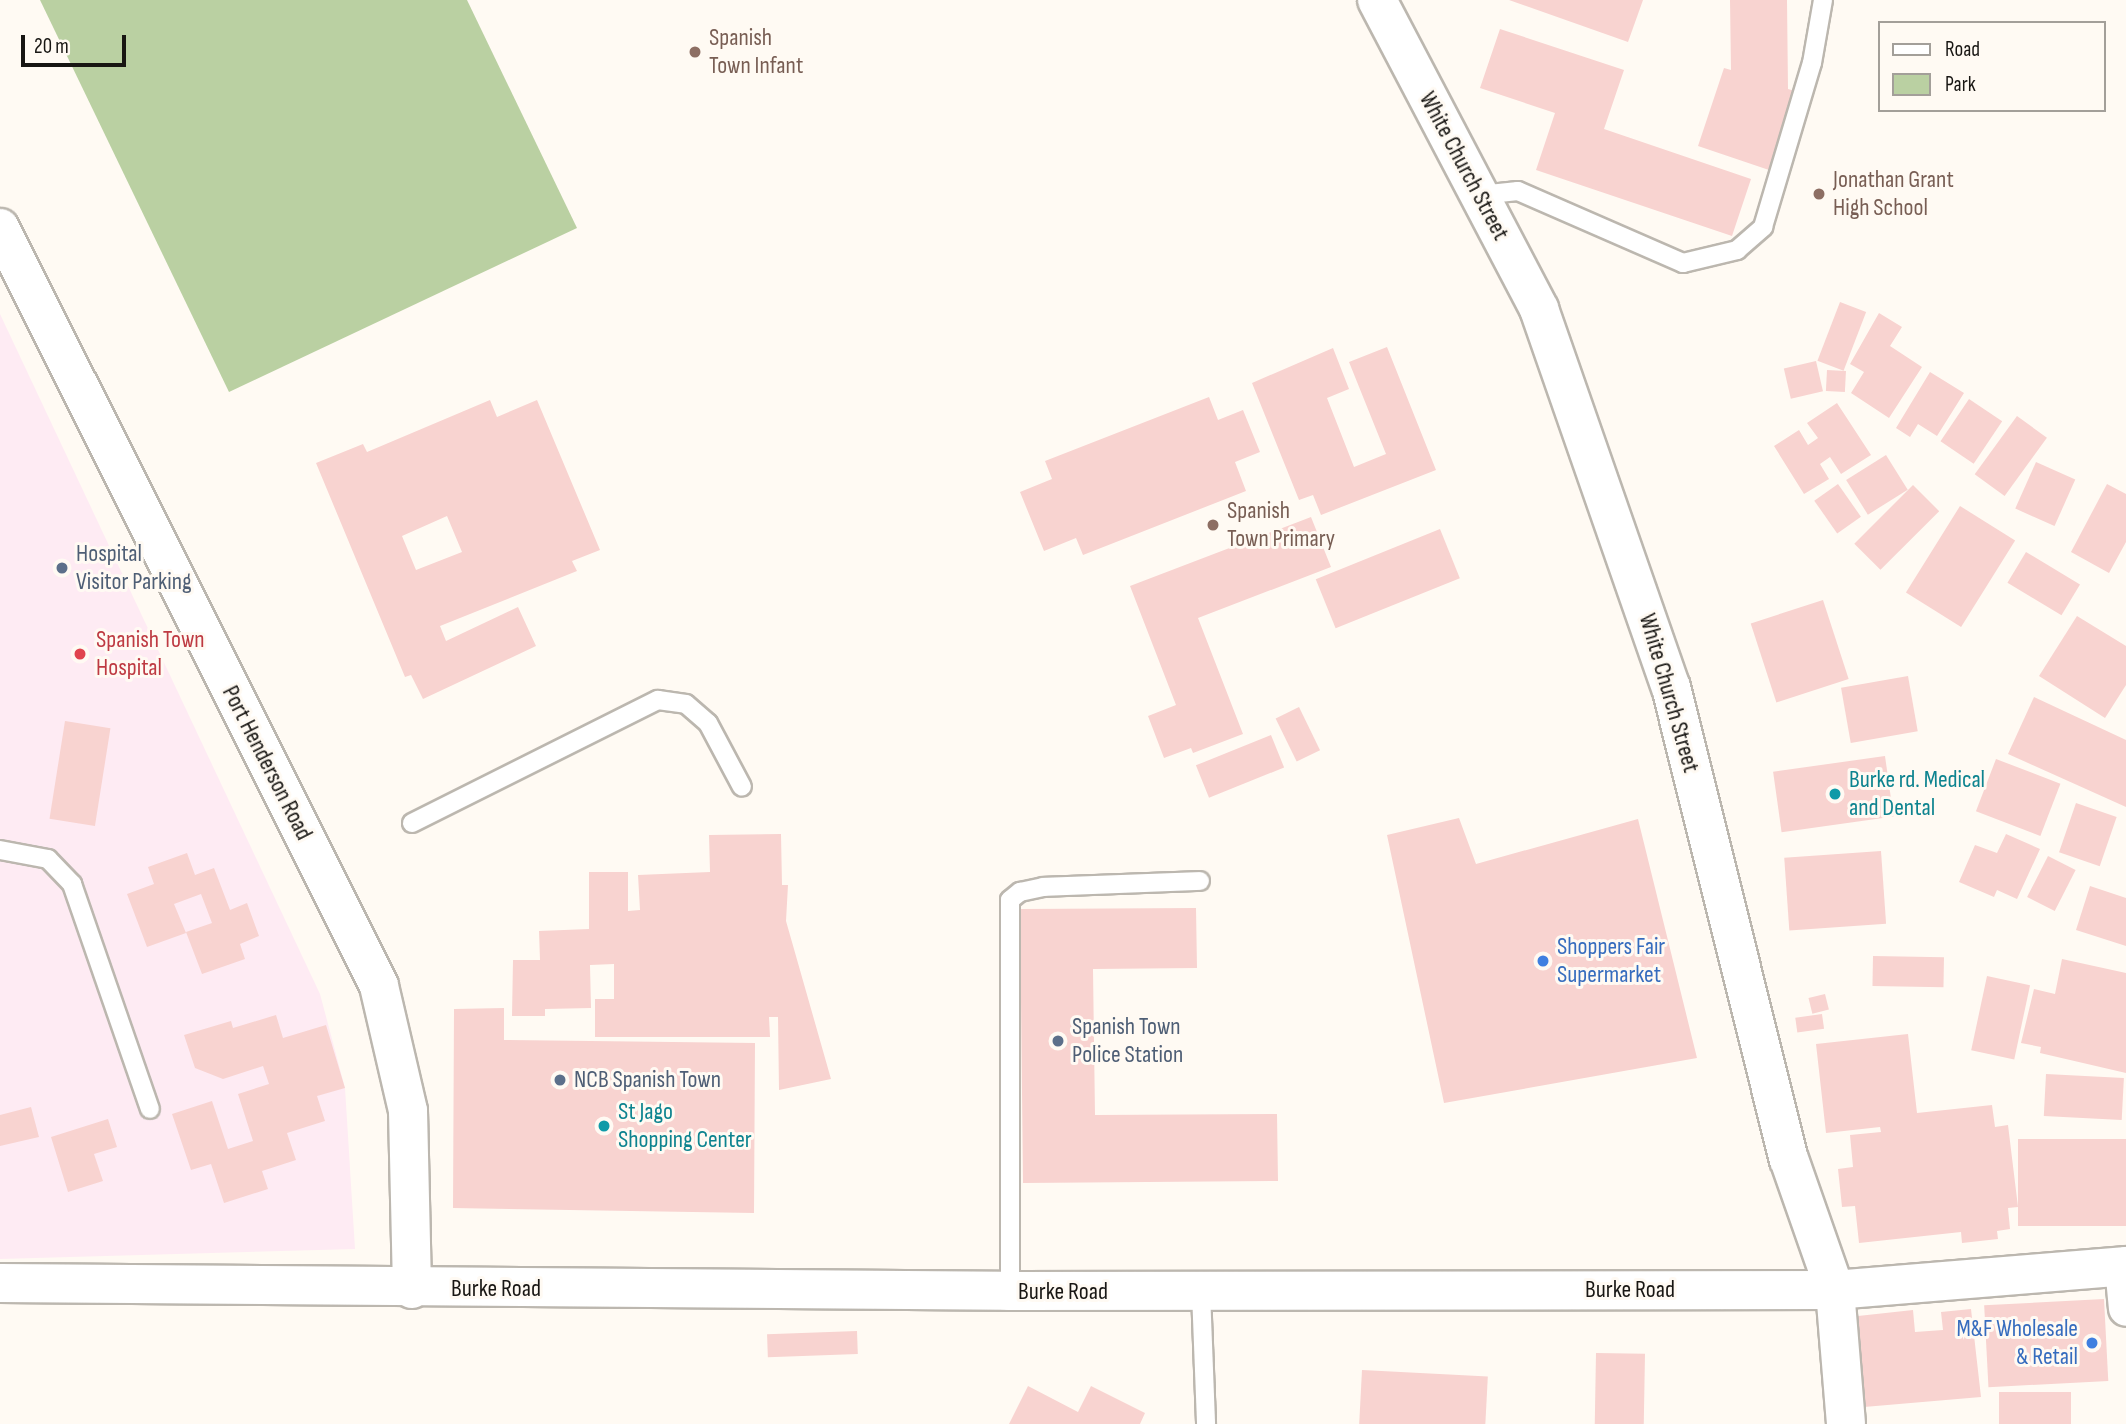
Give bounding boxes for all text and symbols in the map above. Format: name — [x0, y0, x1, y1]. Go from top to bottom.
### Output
scale bar — [24, 21, 130, 65]
legend — [1878, 21, 2105, 112]
place label: Spanish Town Infant — [709, 24, 803, 80]
text: 20 m — [34, 34, 69, 59]
text: Road — [1945, 37, 1980, 62]
marker: Spanish Town Infant — [687, 44, 703, 60]
text: Park — [1945, 72, 1976, 97]
street label: White Church Street — [1413, 87, 1515, 245]
place label: Jonathan Grant High School — [1833, 166, 1954, 222]
marker: Jonathan Grant High School — [1811, 186, 1827, 202]
place label: Spanish Town Primary — [1227, 497, 1335, 553]
marker: Spanish Town Primary — [1205, 517, 1221, 533]
place label: Hospital Visitor Parking — [76, 540, 192, 596]
marker: Hospital Visitor Parking — [54, 560, 70, 576]
street label: White Church Street — [1633, 610, 1705, 776]
place label: Spanish Town Hospital — [96, 626, 205, 682]
marker: Spanish Town Hospital — [70, 644, 90, 664]
street label: Port Henderson Road — [216, 681, 318, 845]
place label: Burke rd. Medical and Dental — [1849, 766, 1985, 822]
marker: Burke rd. Medical and Dental — [1827, 786, 1843, 802]
place label: Shoppers Fair Supermarket — [1557, 933, 1665, 989]
marker: Shoppers Fair Supermarket — [1535, 953, 1551, 969]
place label: Spanish Town Police Station — [1072, 1013, 1183, 1069]
marker: Spanish Town Police Station — [1050, 1033, 1066, 1049]
place label: NCB Spanish Town — [574, 1066, 721, 1094]
marker: NCB Spanish Town — [552, 1072, 568, 1088]
place label: St Jago Shopping Center — [618, 1098, 752, 1154]
marker: St Jago Shopping Center — [596, 1118, 612, 1134]
street label: Burke Road — [451, 1275, 541, 1303]
street label: Burke Road — [1585, 1276, 1675, 1304]
street label: Burke Road — [1018, 1278, 1108, 1306]
place label: M&F Wholesale & Retail — [1957, 1315, 2078, 1371]
marker: M&F Wholesale & Retail — [2084, 1335, 2100, 1351]

